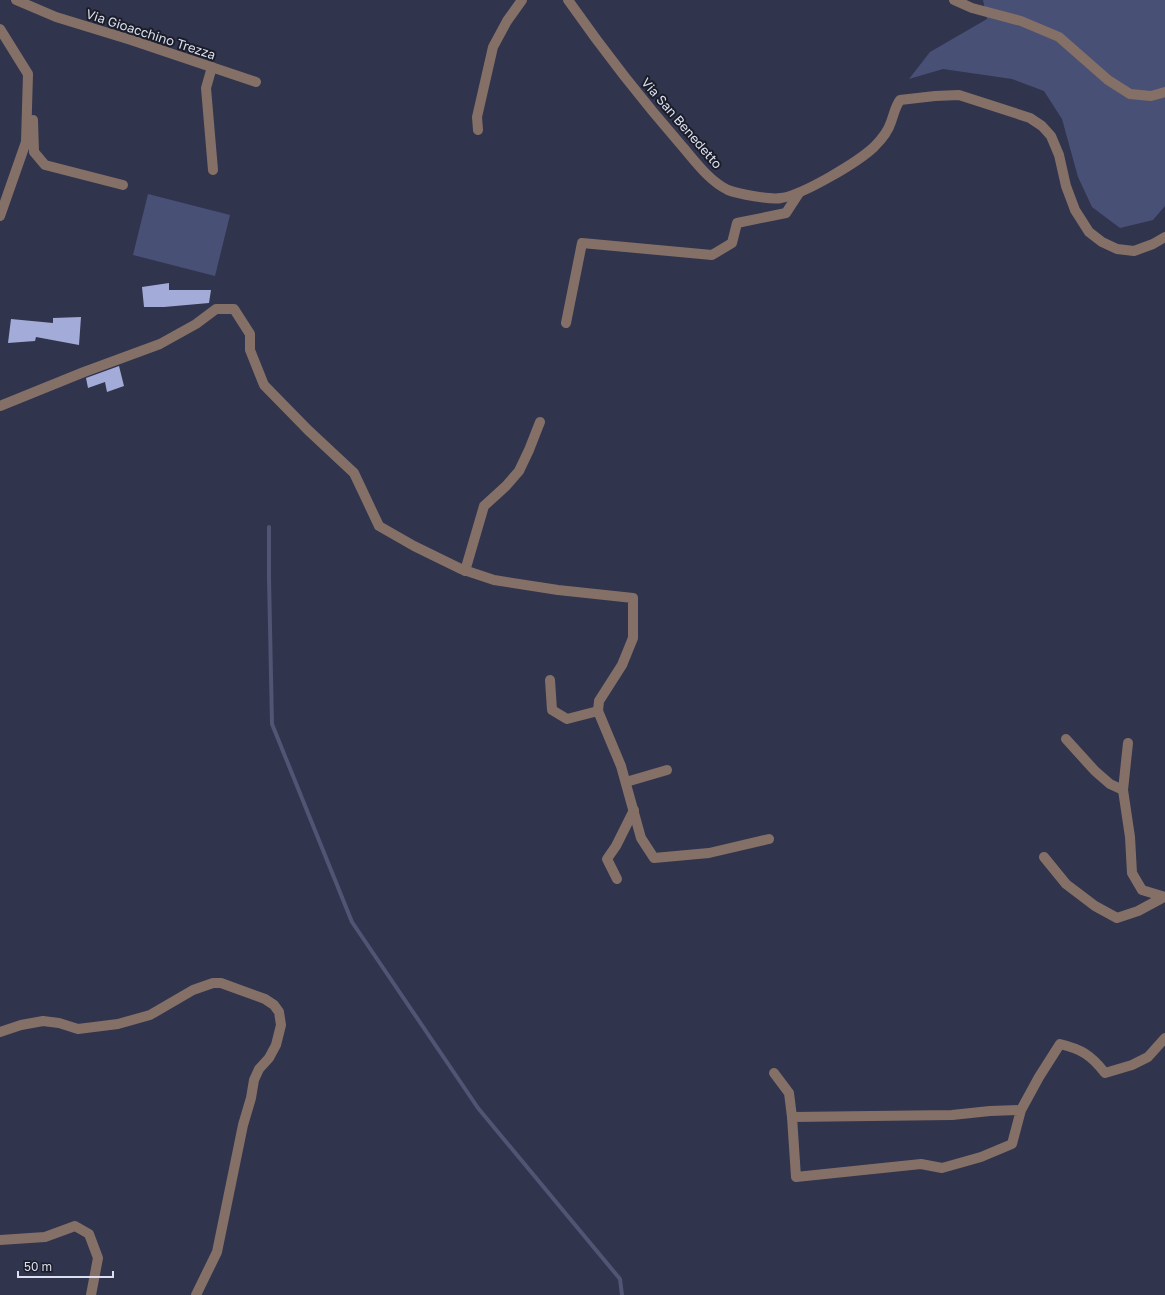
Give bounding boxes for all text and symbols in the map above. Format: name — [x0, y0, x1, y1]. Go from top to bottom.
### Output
street label: Via Gioacchino Trezza — [84, 5, 218, 63]
street label: Via San Benedetto — [638, 74, 726, 172]
scale bar — [18, 1253, 113, 1279]
text: 50 m — [24, 1259, 52, 1274]

